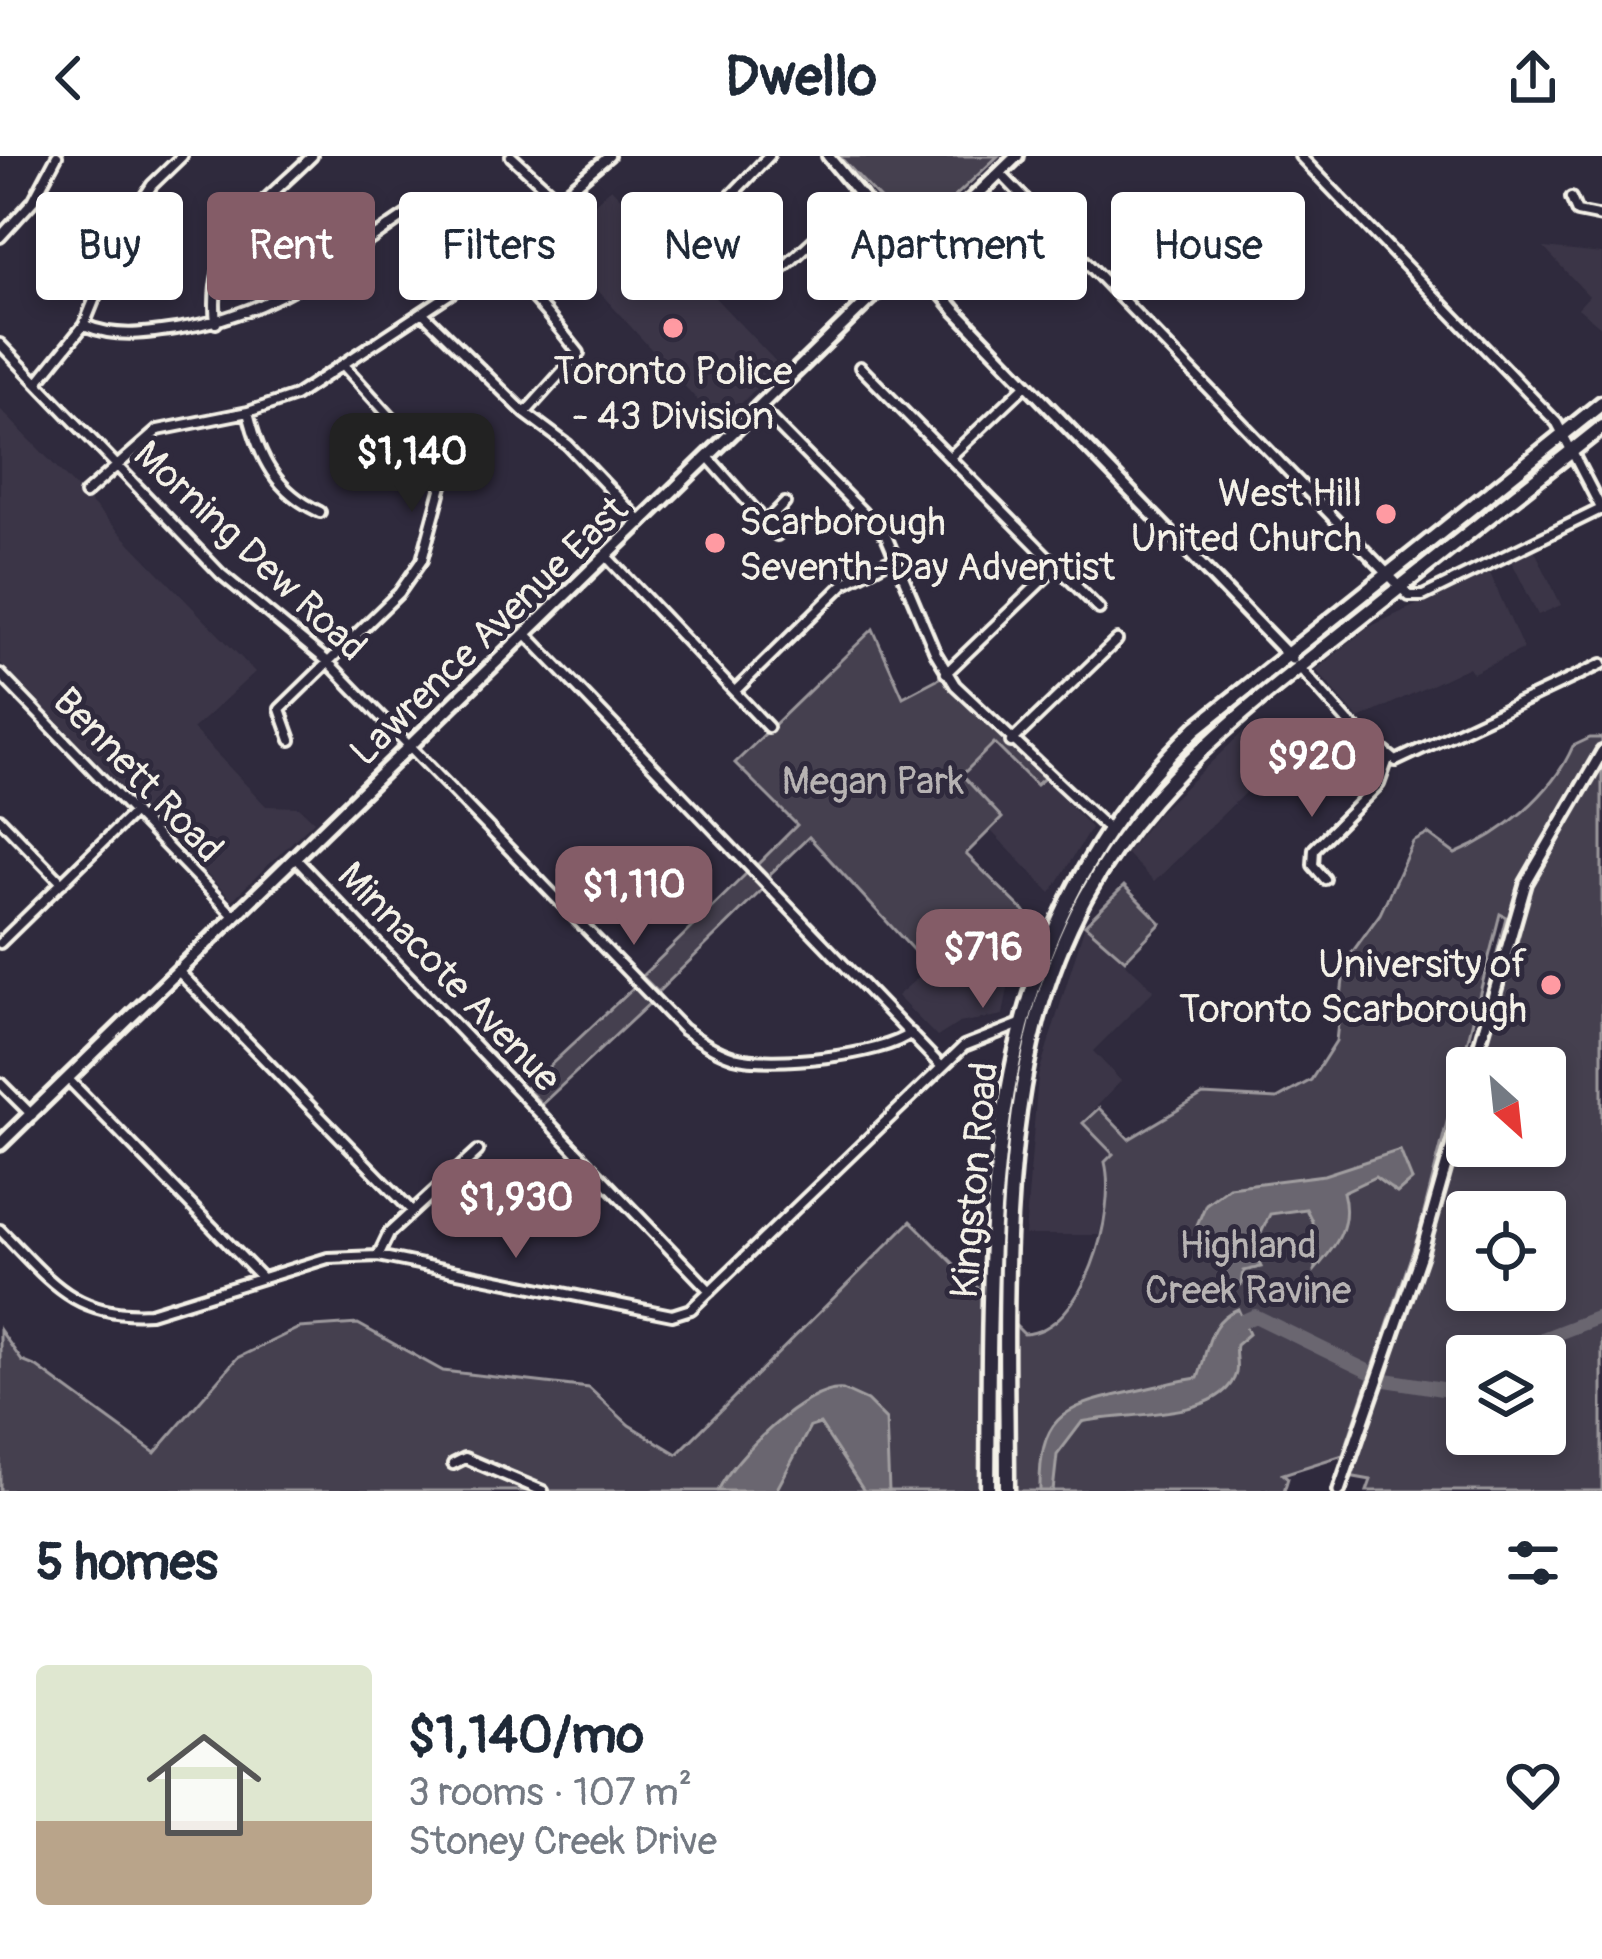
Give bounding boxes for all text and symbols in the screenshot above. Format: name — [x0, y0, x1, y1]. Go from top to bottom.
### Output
text: Dwello — [725, 44, 877, 112]
icon: back — [36, 45, 102, 111]
icon: share — [1500, 45, 1566, 111]
chip: Buy — [36, 192, 183, 300]
chip: Rent — [207, 192, 375, 300]
chip: Filters — [399, 192, 597, 300]
chip: New — [621, 192, 783, 300]
chip: Apartment — [807, 192, 1087, 300]
chip: House — [1111, 192, 1305, 300]
marker: Toronto Police - 43 Division — [660, 315, 686, 341]
place label: Toronto Police - 43 Division — [553, 347, 793, 441]
pin: $1,140 — [314, 413, 510, 515]
text: $1,140 — [357, 427, 467, 476]
street label: Morning Dew Road — [123, 431, 377, 672]
place label: West Hill United Church — [1131, 469, 1362, 563]
street label: Lawrence Avenue East — [340, 486, 638, 776]
place label: Scarborough Seventh-Day Adventist — [739, 498, 1115, 592]
marker: West Hill United Church — [1373, 501, 1399, 527]
marker: Scarborough Seventh-Day Adventist — [702, 530, 728, 556]
street label: Bennett Road — [42, 677, 234, 873]
pin: $920 — [1241, 718, 1383, 820]
text: $920 — [1267, 732, 1357, 781]
park label: Megan Park — [782, 757, 964, 806]
pin: $1,110 — [536, 846, 732, 948]
street label: Minnacote Avenue — [327, 852, 571, 1102]
text: $1,110 — [582, 860, 686, 909]
pin: $716 — [912, 909, 1054, 1011]
text: $716 — [943, 923, 1023, 972]
place label: University of Toronto Scarborough — [1179, 940, 1527, 1034]
marker: University of Toronto Scarborough — [1538, 972, 1564, 998]
north arrow — [1446, 1047, 1566, 1167]
map controls — [1446, 1047, 1566, 1455]
street label: Kingston Road — [940, 1060, 1009, 1300]
pin: $1,930 — [418, 1159, 614, 1261]
text: $1,930 — [459, 1173, 573, 1222]
button: locate — [1446, 1191, 1566, 1311]
park label: Highland Creek Ravine — [1145, 1221, 1351, 1315]
button: layers — [1446, 1335, 1566, 1455]
icon: filters — [1500, 1530, 1566, 1596]
text: 5 homes — [36, 1531, 218, 1595]
text: $1,140/mo — [408, 1704, 644, 1768]
icon: home — [132, 1713, 276, 1857]
icon: heart — [1500, 1752, 1566, 1818]
text: 3 rooms · 107 m² — [408, 1768, 692, 1817]
text: Stoney Creek Drive — [408, 1817, 717, 1866]

